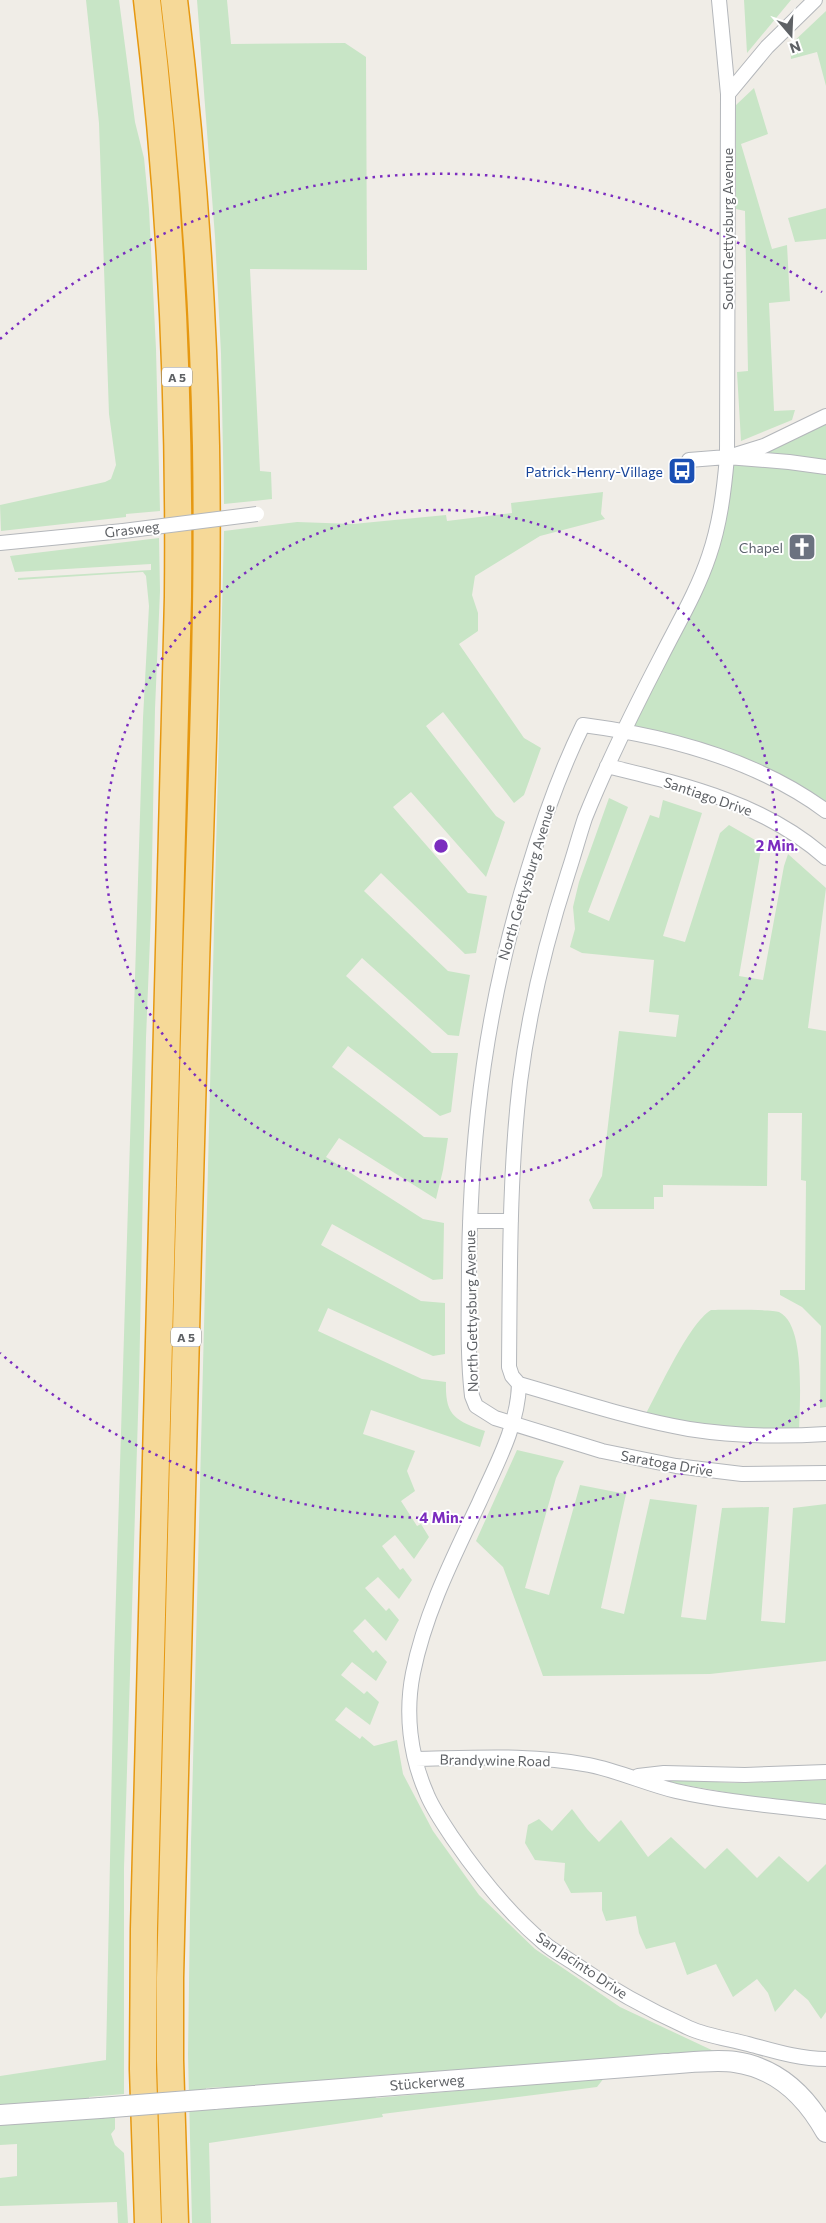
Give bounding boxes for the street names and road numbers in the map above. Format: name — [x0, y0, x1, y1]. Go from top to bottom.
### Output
street label: South Gettysburg Avenue — [719, 148, 736, 310]
road number: A 5 — [162, 368, 192, 387]
street label: Grasweg — [104, 517, 161, 541]
street label: Santiago Drive — [661, 773, 755, 819]
street label: North Gettysburg Avenue — [494, 802, 558, 962]
street label: North Gettysburg Avenue — [461, 1230, 481, 1392]
road number: A 5 — [171, 1328, 201, 1346]
street label: Saratoga Drive — [619, 1447, 715, 1479]
street label: Brandywine Road — [439, 1751, 551, 1769]
street label: San Jacinto Drive — [533, 1928, 631, 2002]
street label: Stückerweg — [389, 2070, 465, 2094]

